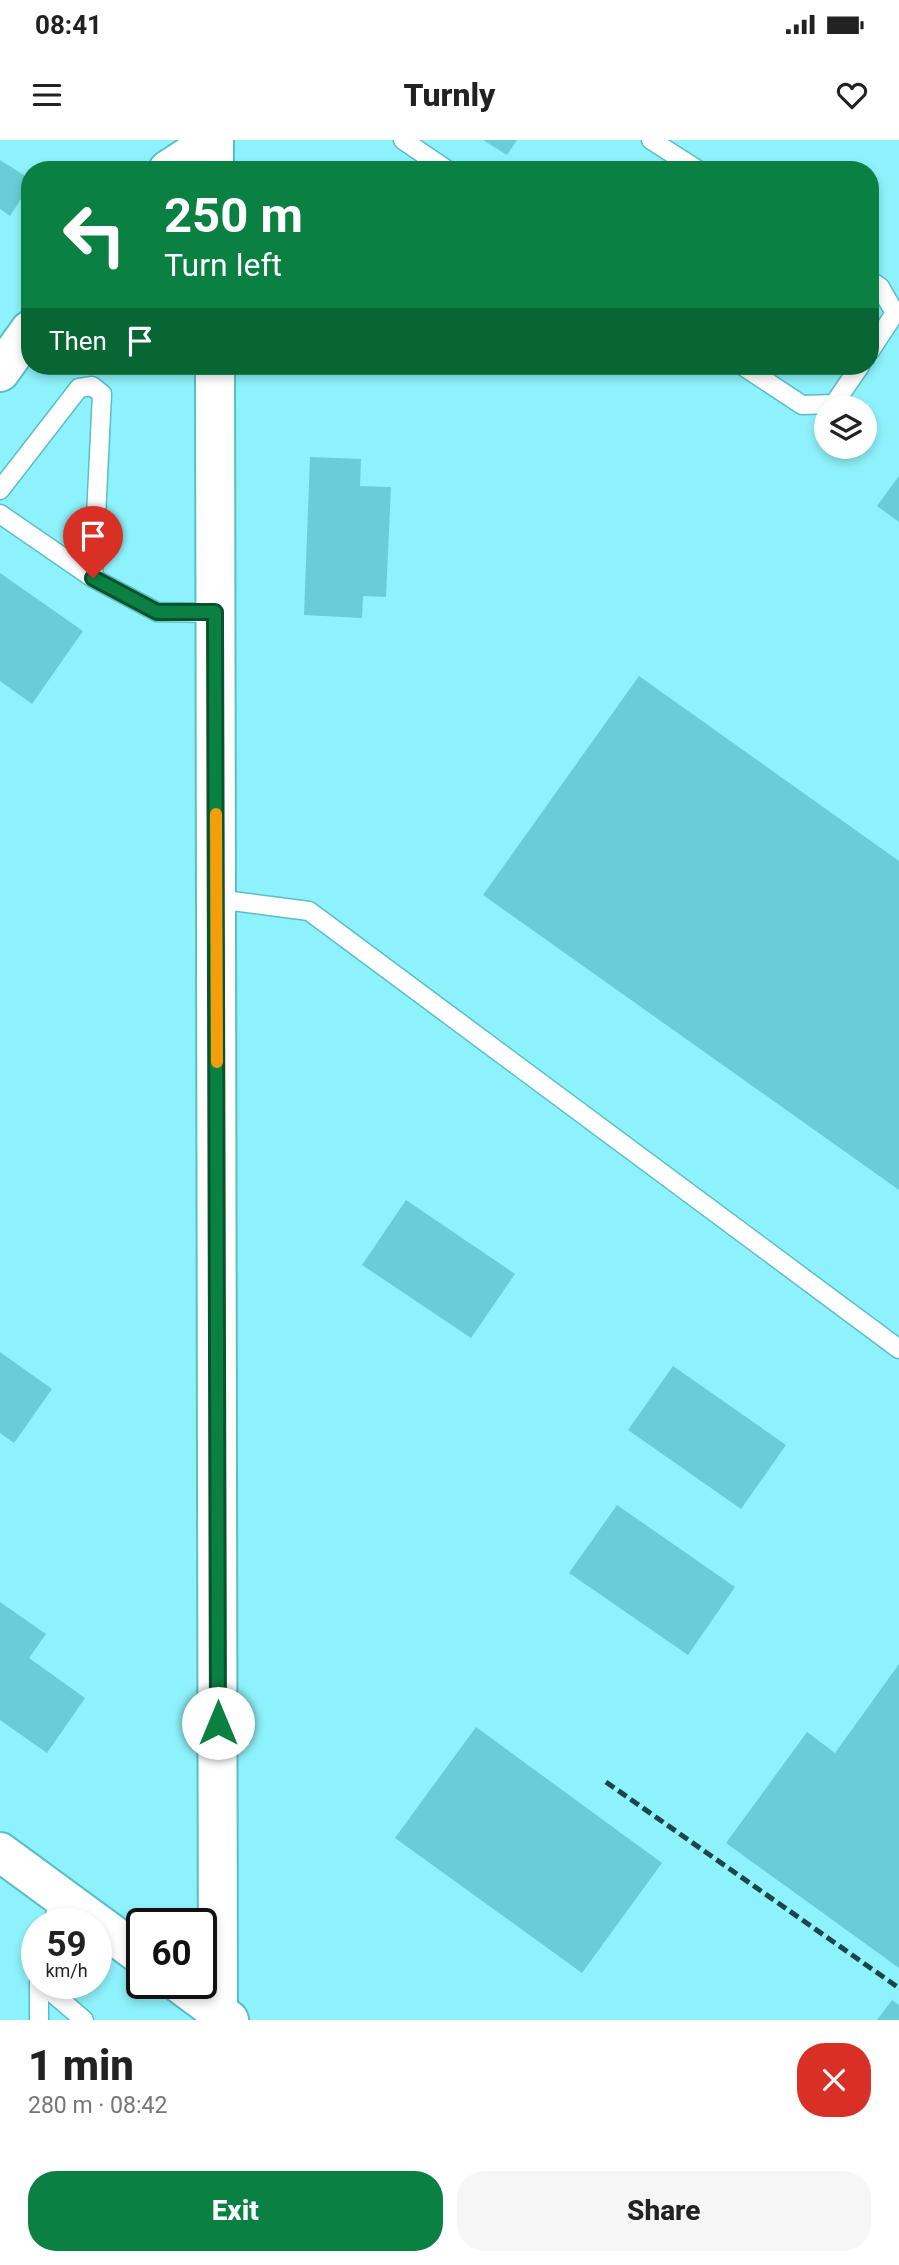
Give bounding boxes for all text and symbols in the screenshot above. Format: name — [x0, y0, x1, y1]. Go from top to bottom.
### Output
text: 08:41 — [35, 10, 102, 40]
icon: menu — [28, 76, 66, 114]
text: Turnly — [404, 76, 495, 114]
icon: heart — [833, 76, 871, 114]
text: 250 m — [164, 187, 303, 244]
icon: left — [49, 189, 140, 280]
text: Turn left — [164, 246, 282, 284]
icon: arrive — [121, 322, 159, 360]
text: Then — [49, 326, 107, 356]
map controls — [814, 396, 877, 459]
button: layers — [814, 396, 877, 459]
pin — [63, 506, 123, 578]
icon: arrive — [74, 517, 112, 555]
position arrow — [181, 1686, 255, 1760]
speed limit sign: 60 — [126, 1908, 217, 1999]
text: 59 — [46, 1924, 87, 1965]
text: km/h — [45, 1960, 88, 1981]
text: 1 min — [28, 2041, 134, 2090]
button: close — [797, 2043, 871, 2117]
text: 280 m · 08:42 — [28, 2092, 167, 2119]
button: Exit — [28, 2171, 443, 2251]
button: Share — [457, 2171, 871, 2251]

